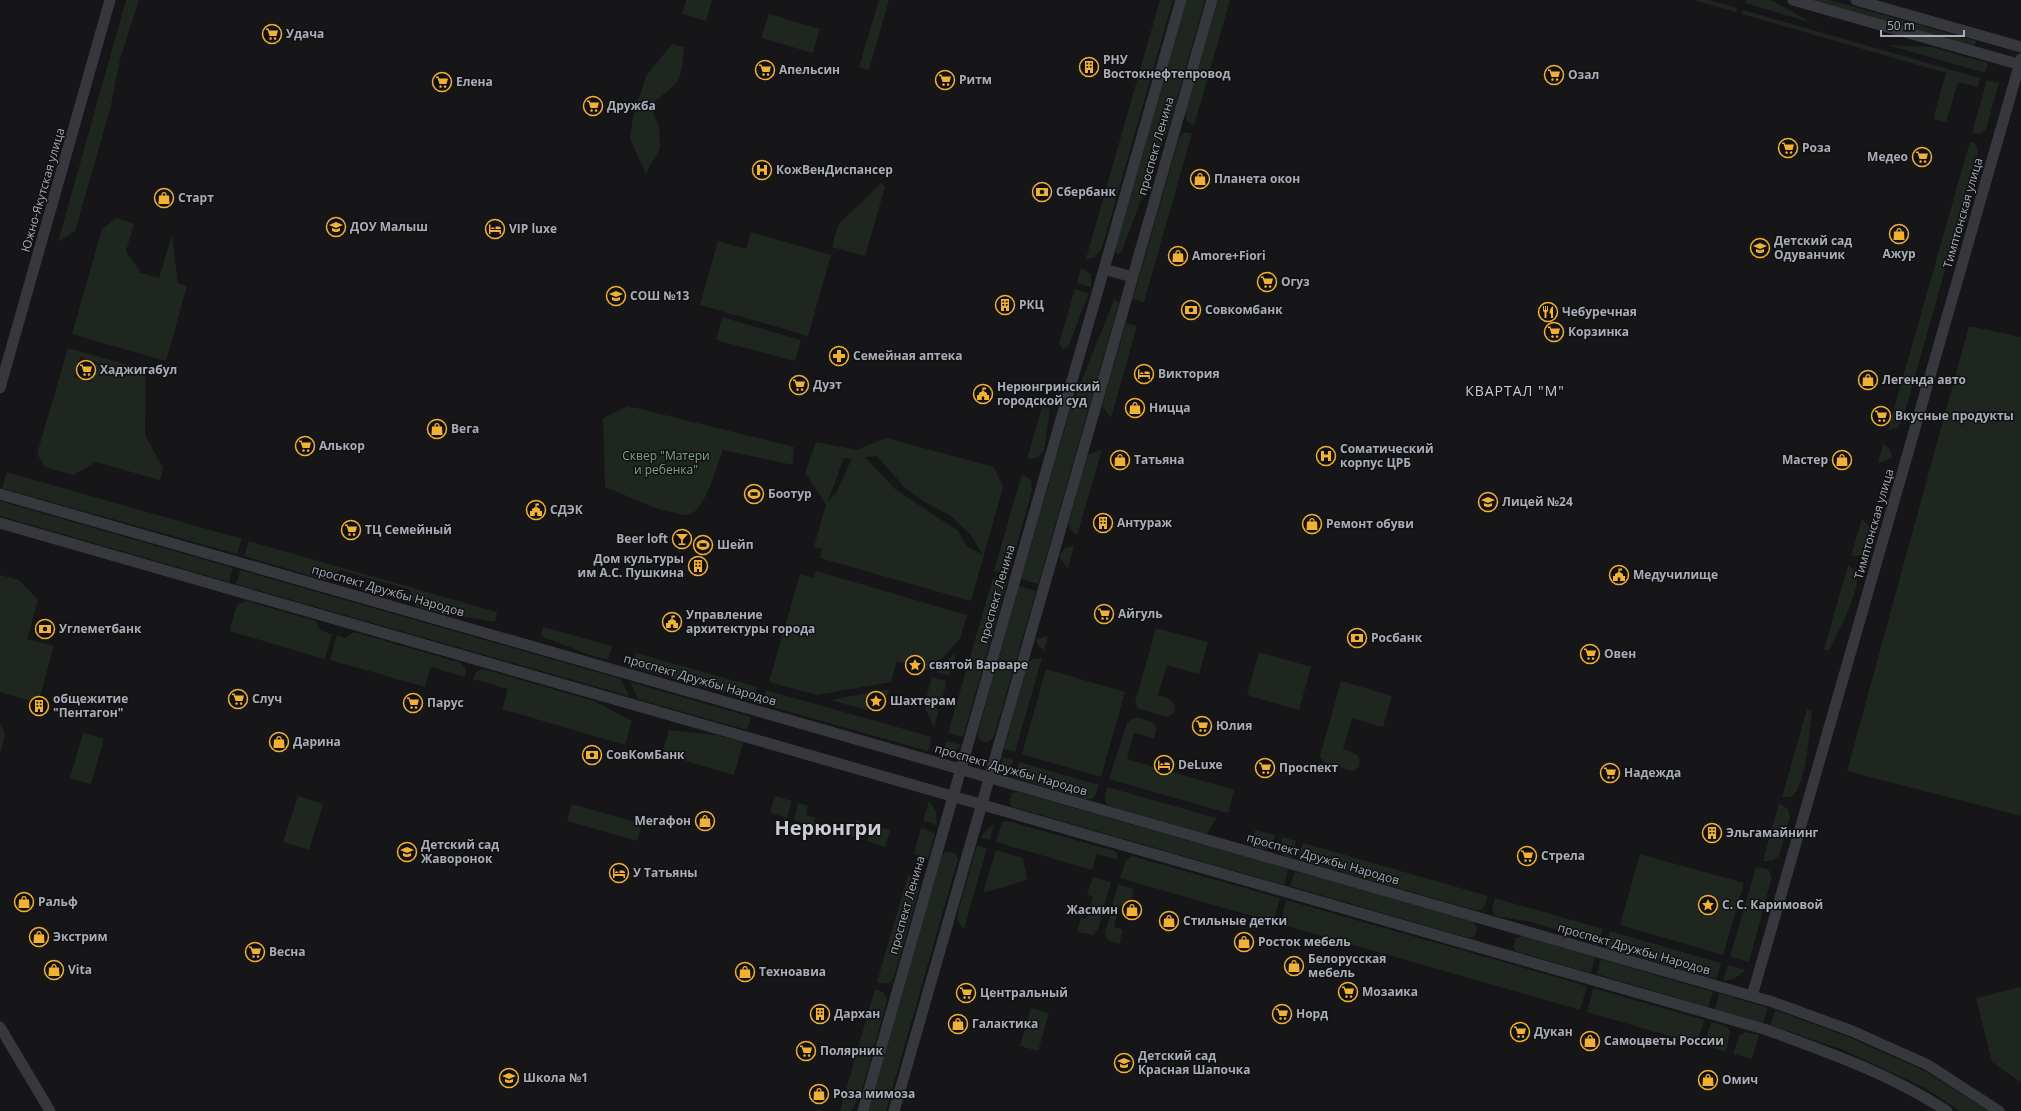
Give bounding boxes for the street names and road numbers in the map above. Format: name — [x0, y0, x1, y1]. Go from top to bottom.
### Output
street label: проспект Ленина — [1133, 95, 1178, 197]
street label: Южно-Якутская улица — [17, 126, 68, 254]
street label: Тимптонская улица — [1939, 156, 1986, 270]
street label: Тимптонская улица — [1850, 467, 1897, 581]
street label: проспект Ленина — [974, 543, 1019, 645]
street label: проспект Дружбы Народов — [310, 561, 466, 620]
street label: проспект Дружбы Народов — [622, 650, 778, 709]
street label: проспект Дружбы Народов — [933, 740, 1089, 799]
street label: проспект Дружбы Народов — [1245, 829, 1401, 888]
street label: проспект Ленина — [884, 854, 929, 956]
street label: проспект Дружбы Народов — [1556, 919, 1712, 978]

